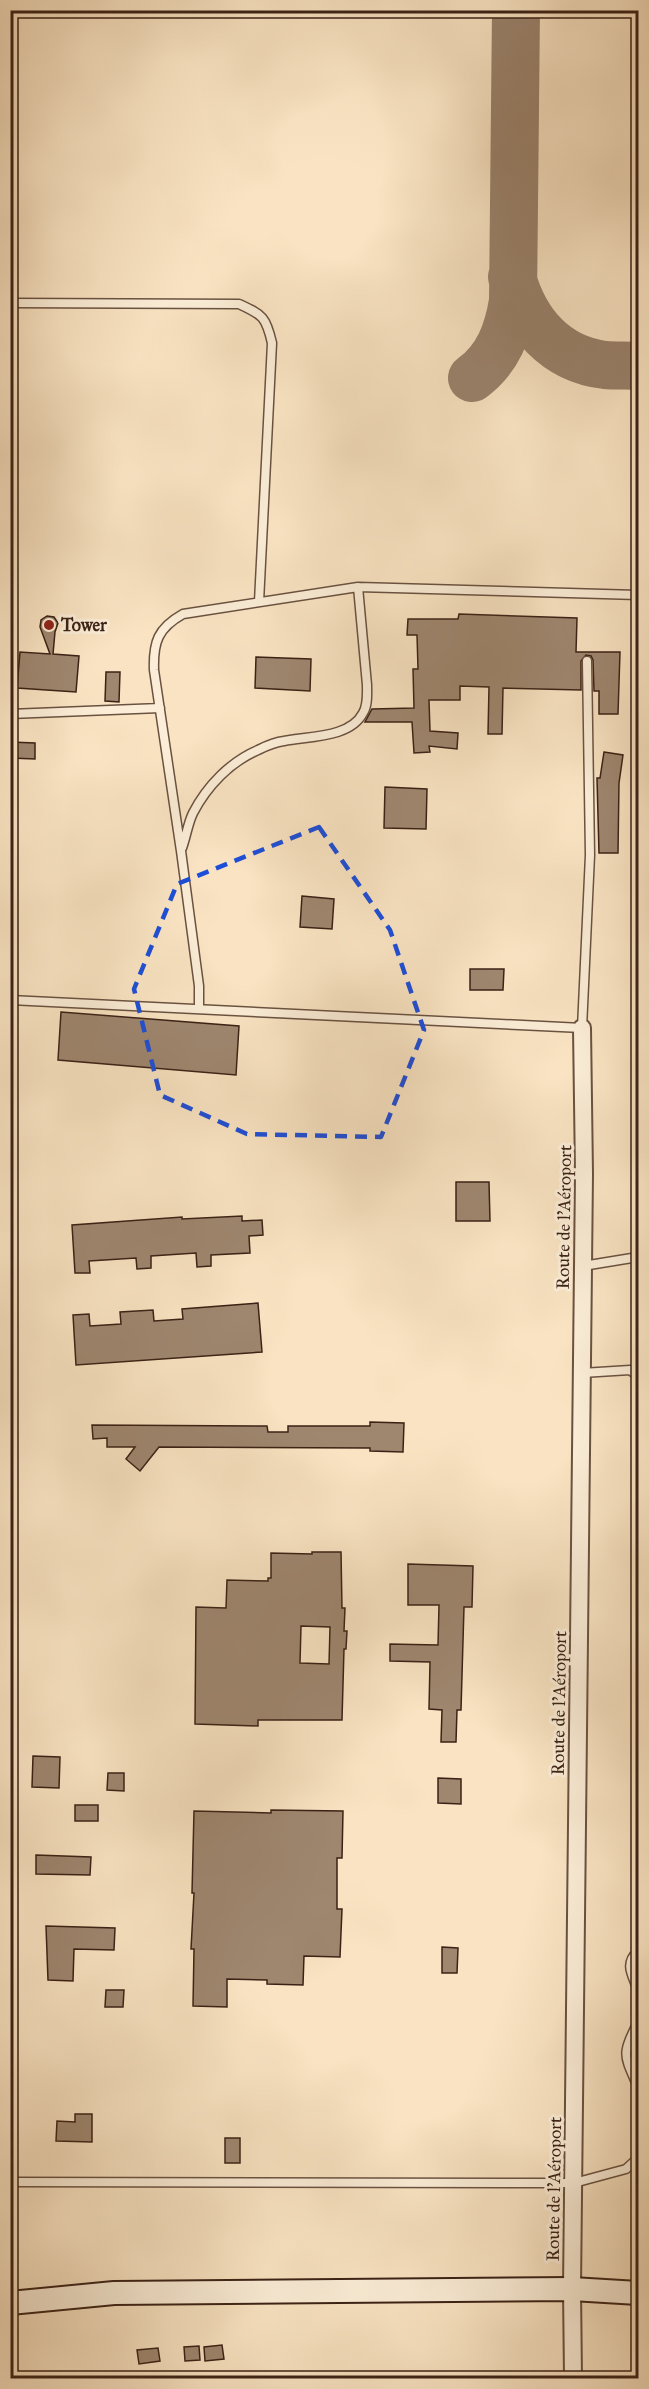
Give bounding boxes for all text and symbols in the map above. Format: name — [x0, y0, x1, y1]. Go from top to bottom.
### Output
place label: Tower — [60, 614, 108, 636]
marker: Tower — [42, 618, 56, 632]
street label: Route de l'Aéroport — [552, 1144, 576, 1290]
street label: Route de l'Aéroport — [547, 1630, 571, 1776]
street label: Route de l'Aéroport — [542, 2116, 566, 2262]

